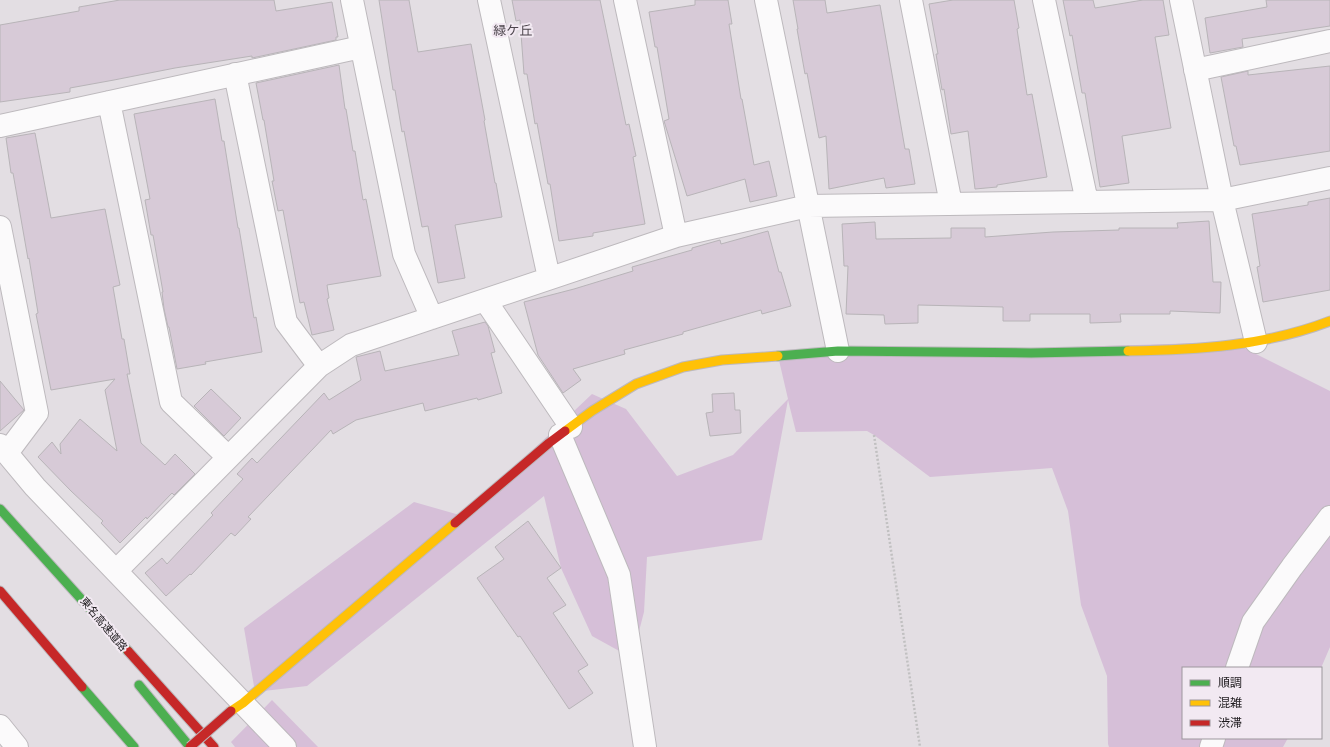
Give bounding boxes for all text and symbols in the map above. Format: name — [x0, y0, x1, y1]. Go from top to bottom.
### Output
district label: 緑ケ丘 — [493, 22, 533, 38]
street label: 東名高速道路 — [78, 594, 131, 653]
legend — [1182, 667, 1322, 739]
text: 順調 — [1218, 675, 1242, 689]
text: 混雑 — [1218, 695, 1242, 709]
text: 渋滞 — [1218, 715, 1242, 729]

